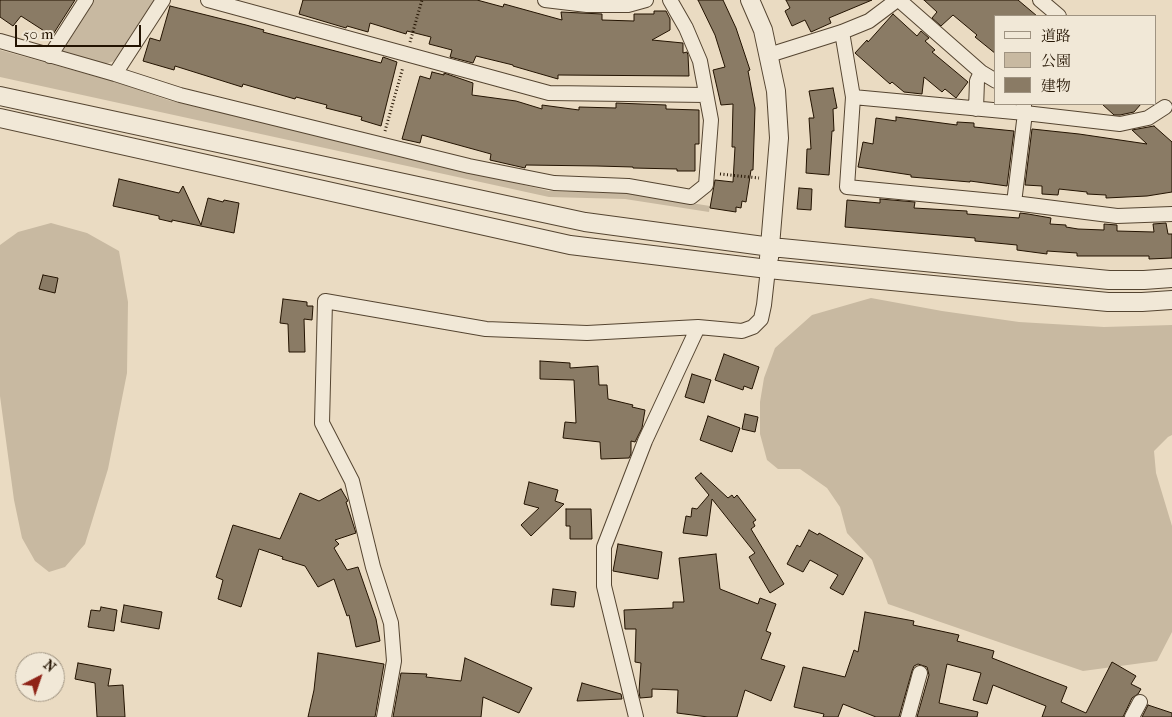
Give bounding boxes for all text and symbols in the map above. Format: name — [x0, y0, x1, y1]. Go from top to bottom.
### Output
scale bar — [18, 15, 144, 47]
legend — [994, 15, 1157, 105]
text: 50 m — [23, 25, 53, 43]
text: 道路 — [1041, 27, 1071, 45]
text: 公園 — [1041, 52, 1071, 70]
text: 建物 — [1041, 77, 1071, 95]
north arrow — [15, 652, 65, 702]
text: N — [40, 656, 59, 676]

